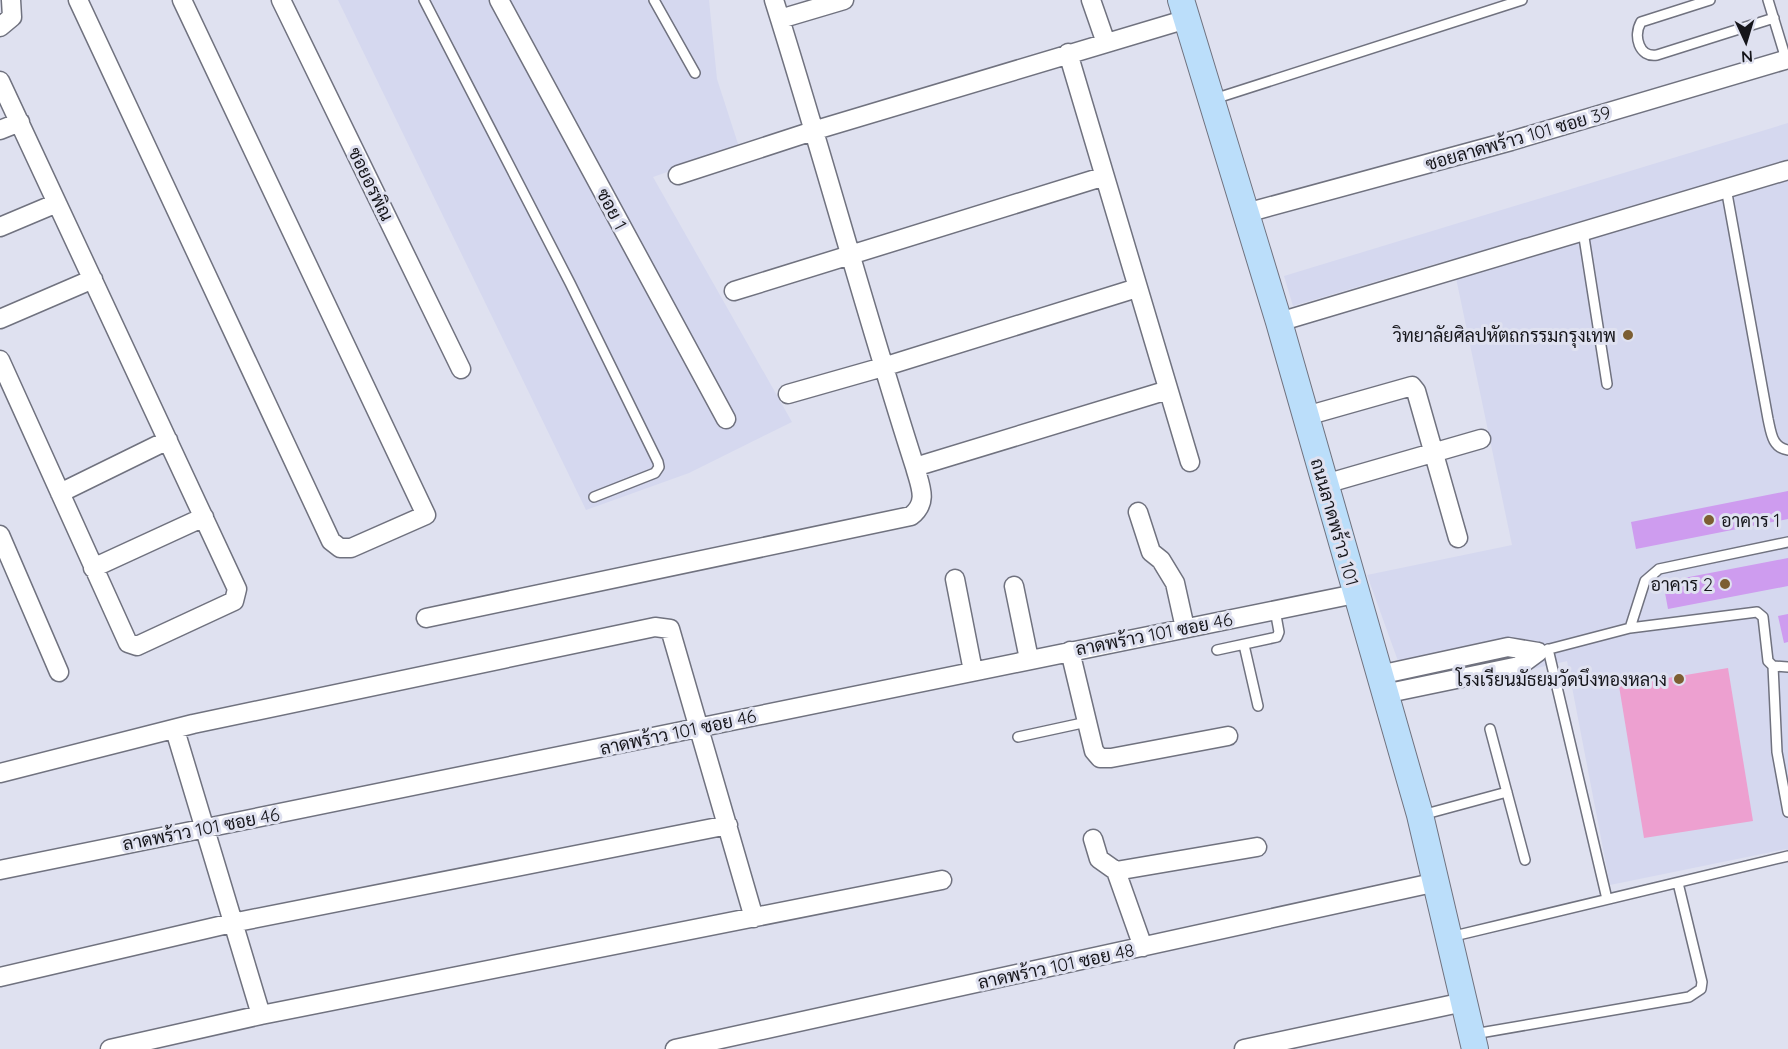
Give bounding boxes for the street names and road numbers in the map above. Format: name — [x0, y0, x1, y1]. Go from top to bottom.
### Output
street label: ซอยลาดพร้าว 101 ซอย 39 — [1423, 101, 1613, 175]
street label: ซอยอรพิณ — [343, 143, 399, 225]
street label: ซอย 1 — [592, 184, 632, 234]
street label: ถนนลาดพร้าว 101 — [1306, 455, 1364, 589]
street label: ลาดพร้าว 101 ซอย 46 — [1074, 607, 1235, 660]
street label: ลาดพร้าว 101 ซอย 46 — [598, 704, 759, 760]
street label: ลาดพร้าว 101 ซอย 46 — [121, 802, 282, 855]
street label: ลาดพร้าว 101 ซอย 48 — [976, 938, 1136, 994]

